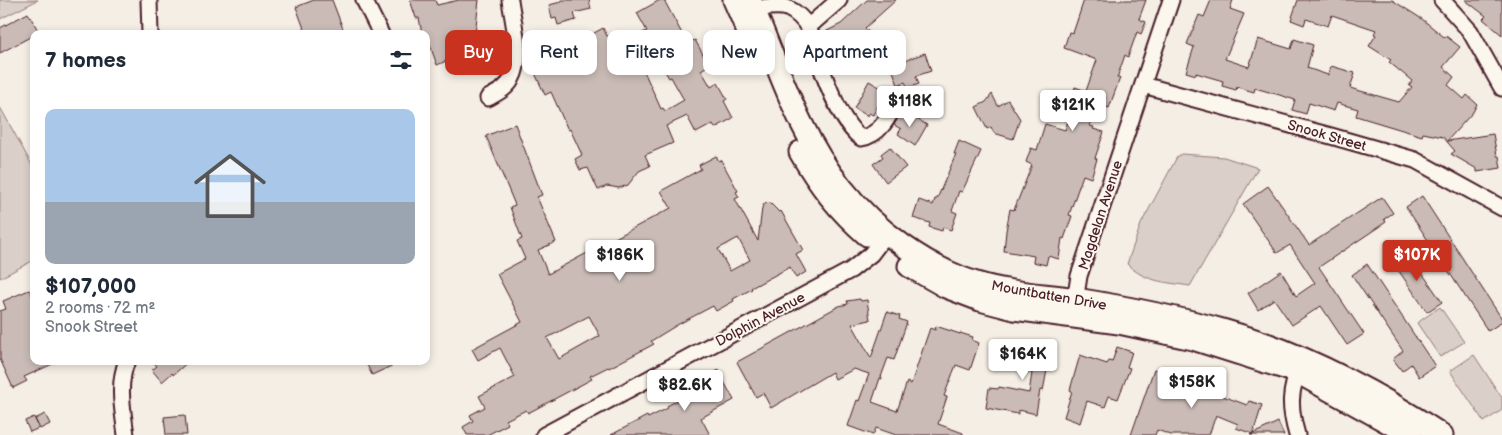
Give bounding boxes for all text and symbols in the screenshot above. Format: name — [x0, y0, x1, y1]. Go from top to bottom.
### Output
chip: Buy — [445, 30, 512, 75]
chip: Rent — [522, 30, 597, 75]
chip: Filters — [607, 30, 693, 75]
chip: New — [703, 30, 775, 75]
chip: Apartment — [785, 30, 906, 75]
icon: filters — [387, 46, 415, 74]
text: 7 homes — [45, 48, 126, 73]
pin: $118K — [875, 86, 945, 128]
pin: $121K — [1038, 90, 1108, 132]
text: $118K — [888, 92, 932, 111]
text: $121K — [1051, 96, 1095, 115]
street label: Snook Street — [1286, 116, 1369, 155]
icon: home — [185, 141, 275, 231]
street label: Magdelan Avenue — [1075, 158, 1126, 272]
pin: $186K — [585, 240, 655, 282]
pin: $107K — [1382, 240, 1452, 282]
text: $186K — [596, 246, 644, 265]
text: $107K — [1394, 246, 1440, 265]
text: $107,000 — [45, 274, 136, 299]
street label: Mountbatten Drive — [990, 277, 1108, 314]
street label: Dolphin Avenue — [713, 289, 808, 350]
text: 2 rooms · 72 m² — [45, 299, 155, 318]
text: Snook Street — [45, 318, 138, 337]
pin: $164K — [988, 338, 1058, 381]
text: $164K — [999, 345, 1047, 364]
pin: $158K — [1157, 366, 1227, 409]
pin: $82.6K — [644, 370, 726, 412]
text: $158K — [1168, 373, 1216, 392]
text: $82.6K — [658, 376, 712, 395]

